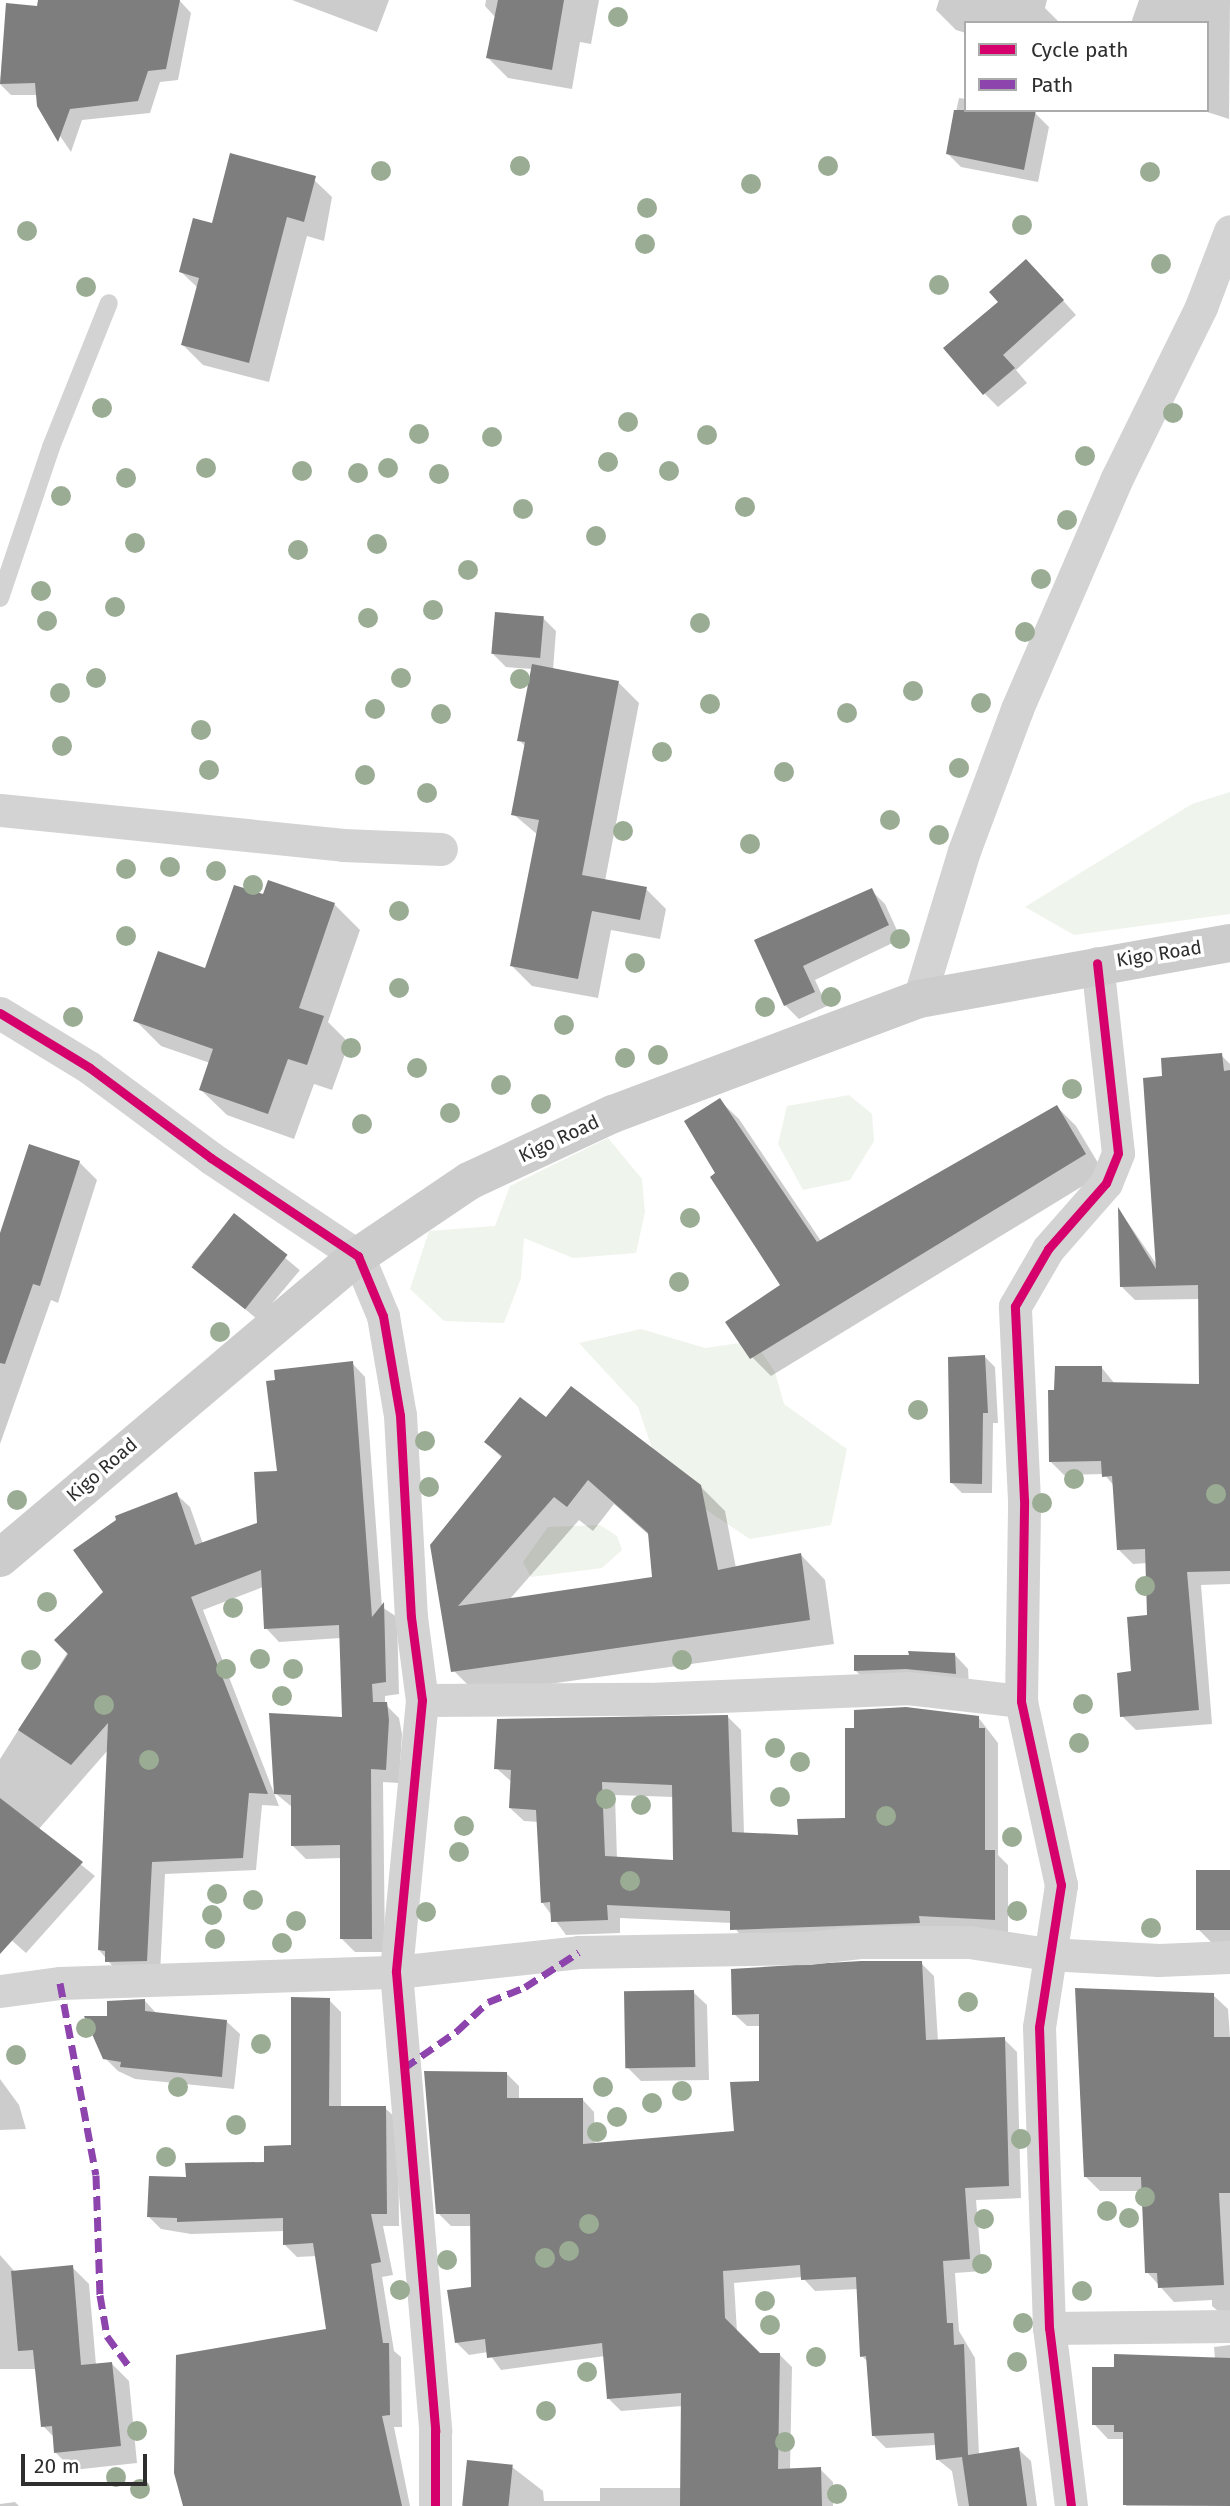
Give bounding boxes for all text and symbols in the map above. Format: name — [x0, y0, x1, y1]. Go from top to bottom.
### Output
legend — [964, 21, 1209, 112]
text: Cycle path — [1031, 37, 1129, 63]
text: Path — [1031, 72, 1073, 98]
street label: Kigo Road — [1115, 936, 1203, 972]
street label: Kigo Road — [515, 1110, 603, 1168]
street label: Kigo Road — [62, 1433, 142, 1507]
scale bar — [24, 2440, 150, 2484]
text: 20 m — [34, 2453, 80, 2479]

